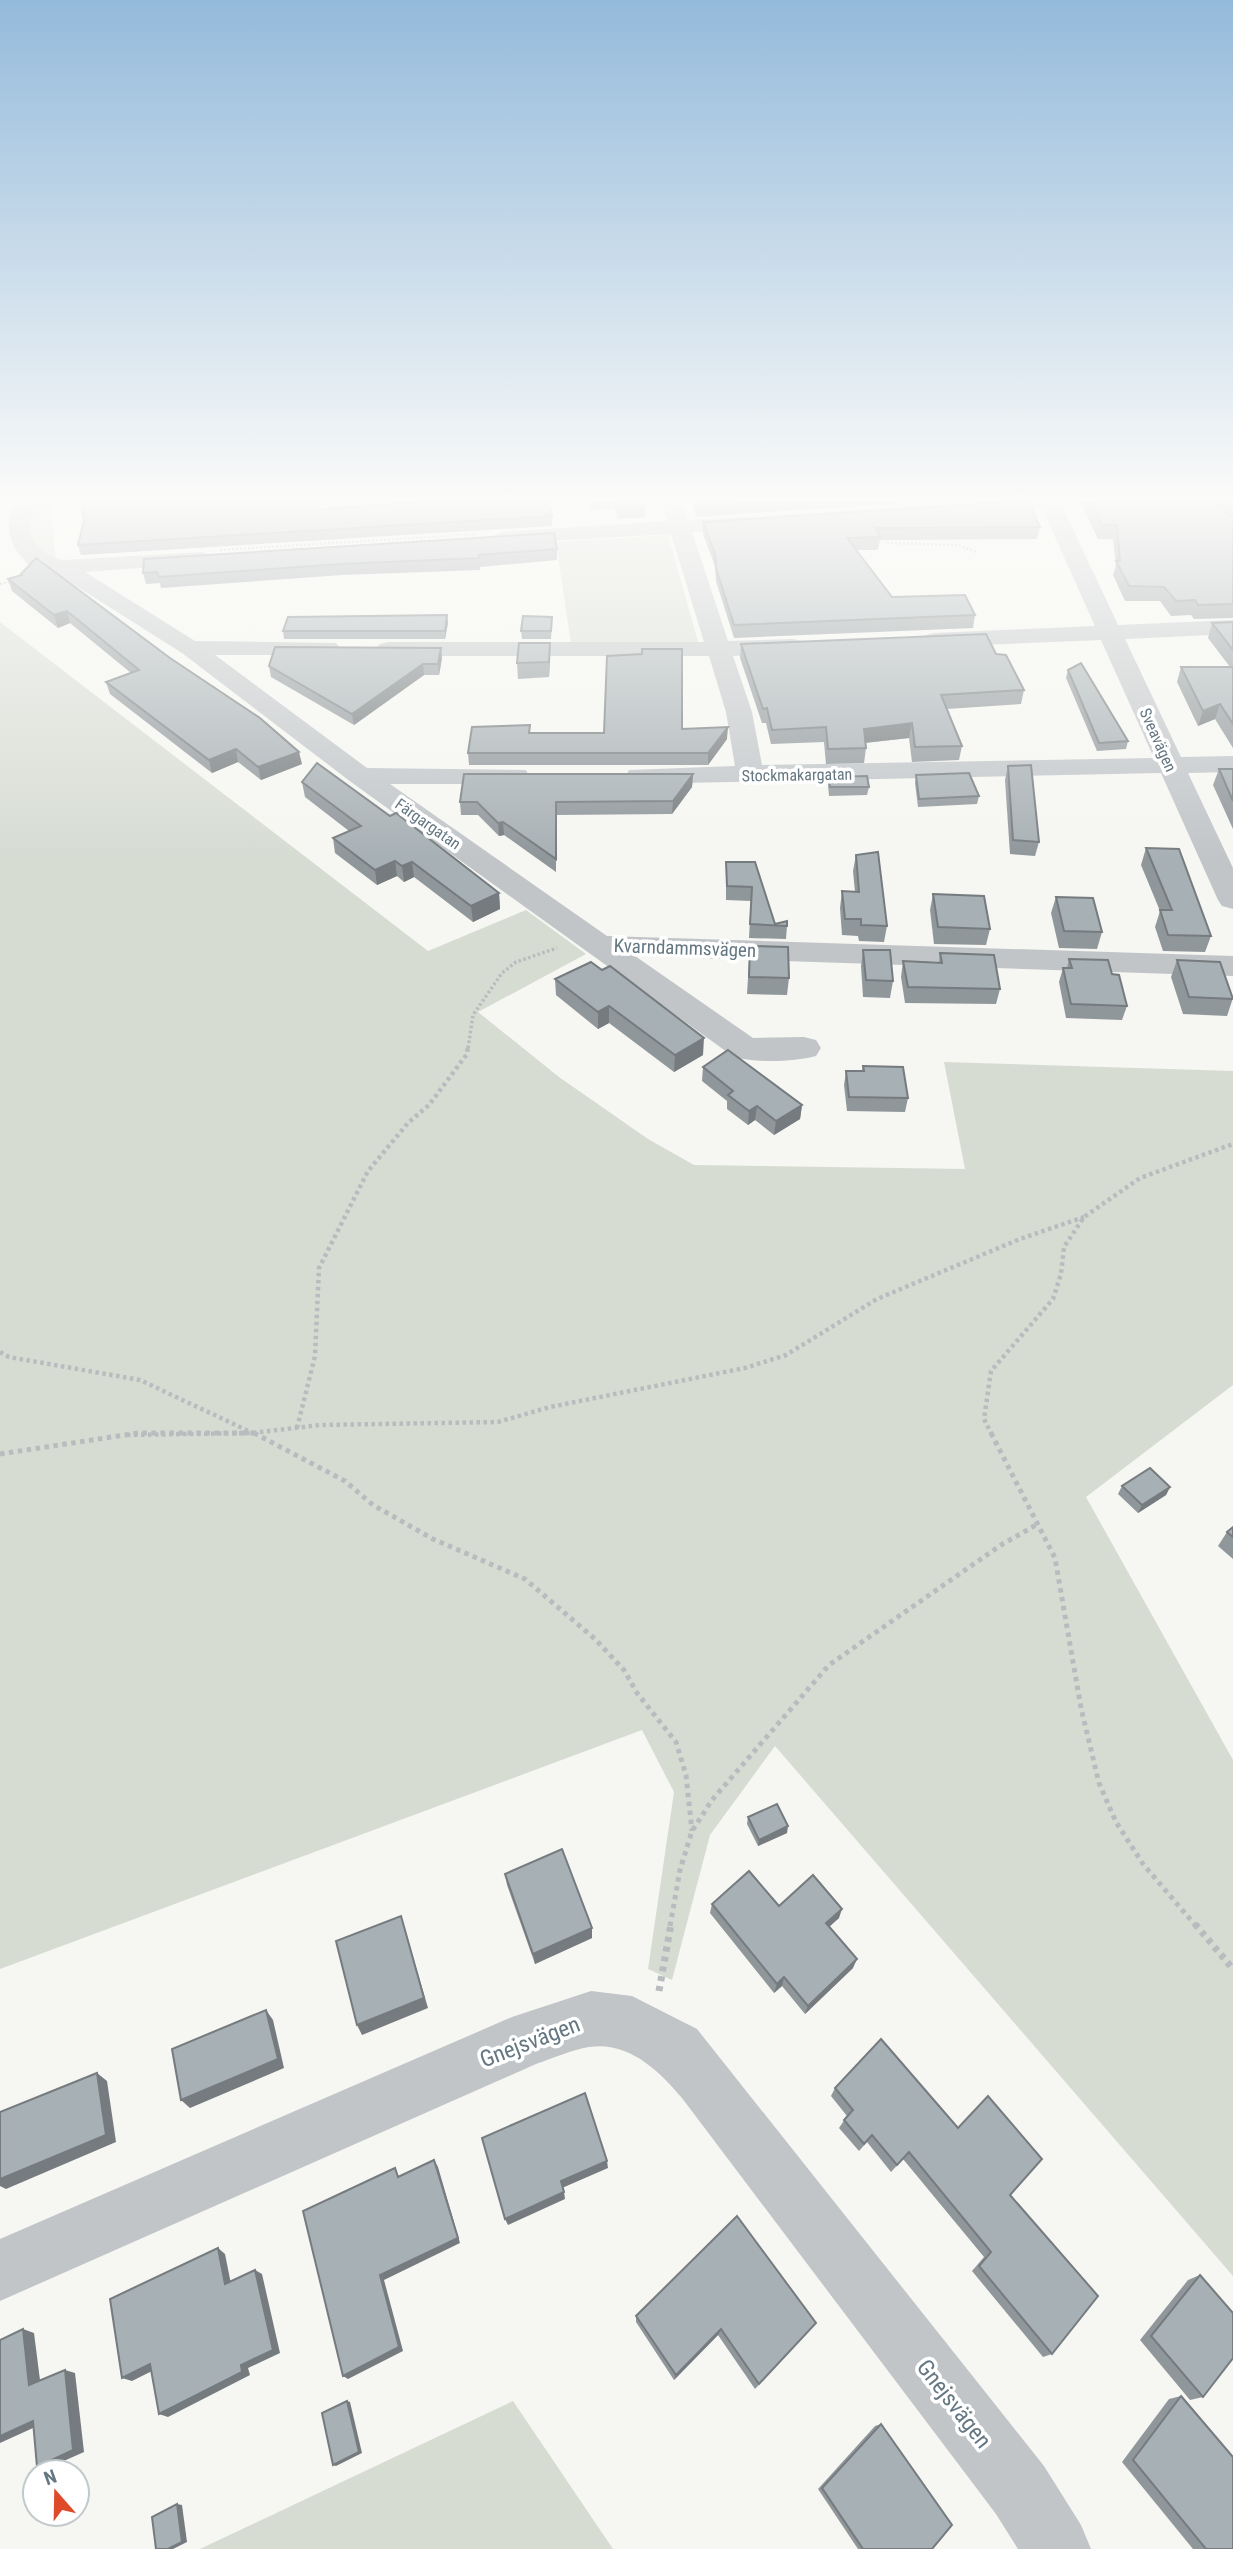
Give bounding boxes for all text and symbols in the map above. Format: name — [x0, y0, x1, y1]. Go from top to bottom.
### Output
street label: Sveavägen — [1136, 705, 1180, 775]
street label: Stockmakargatan — [742, 765, 852, 785]
street label: Färgargatan — [392, 794, 464, 854]
street label: Kvarndammsvägen — [613, 934, 757, 962]
street label: Gnejsvägen — [476, 2011, 584, 2073]
street label: Gnejsvägen — [911, 2354, 997, 2454]
north arrow — [21, 2458, 91, 2528]
text: N — [41, 2465, 60, 2490]

